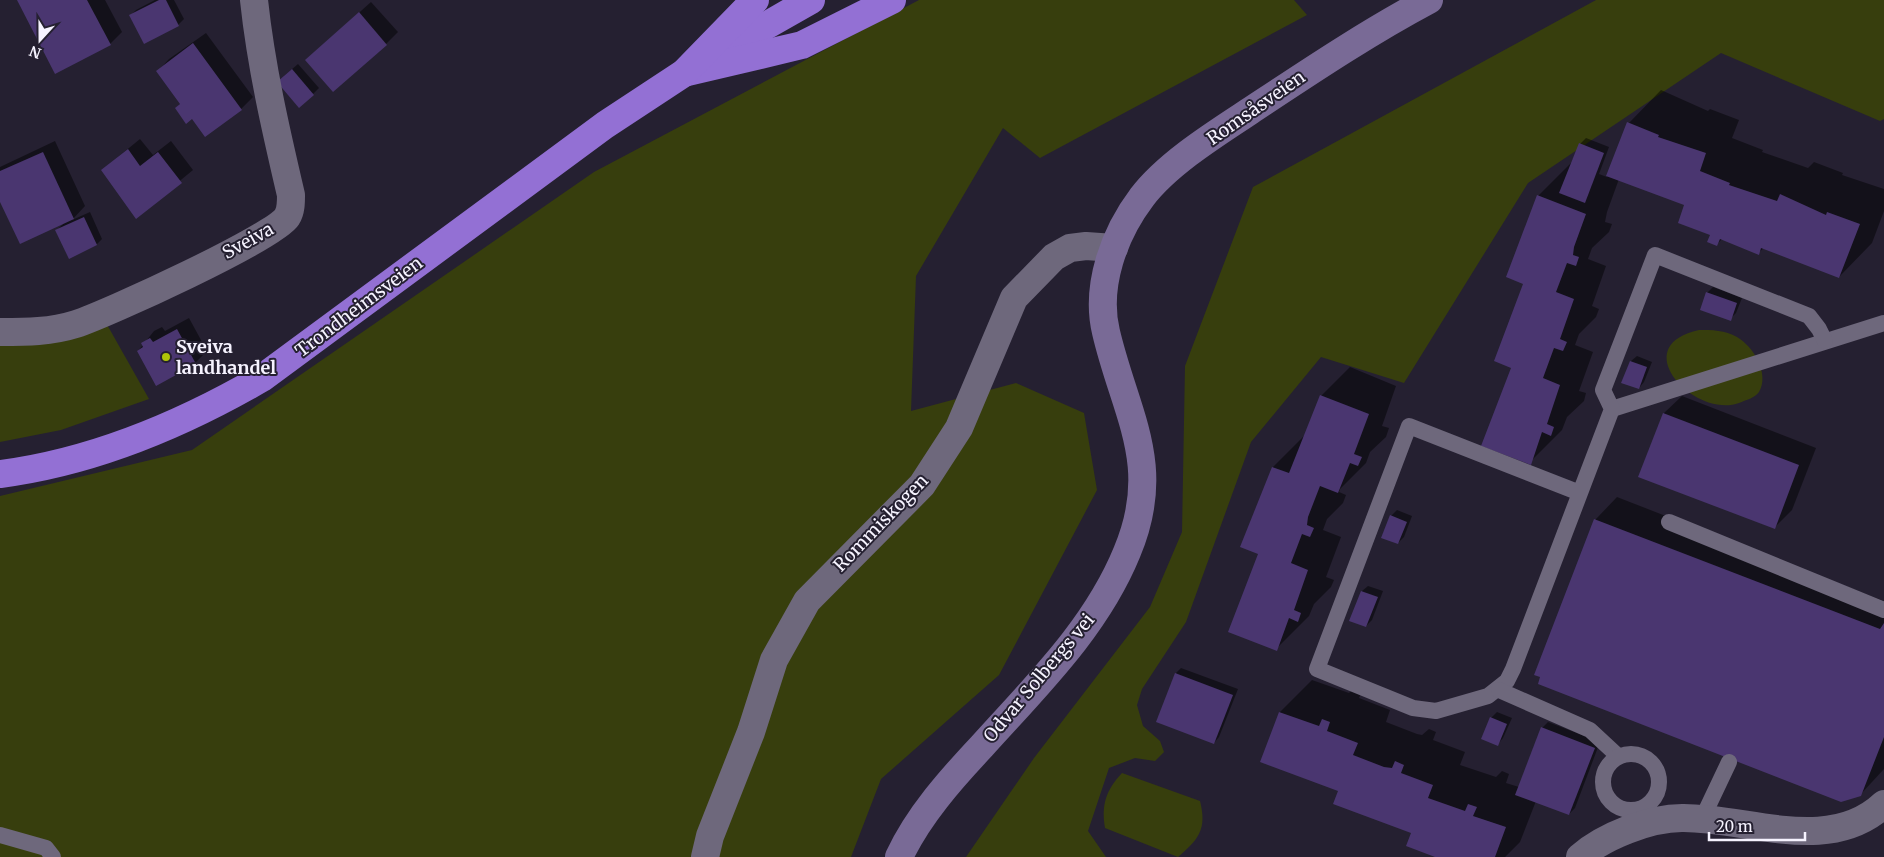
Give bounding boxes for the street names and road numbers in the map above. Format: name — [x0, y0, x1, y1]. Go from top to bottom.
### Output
street label: Romsåsveien — [1202, 65, 1309, 150]
street label: Sveiva — [218, 217, 278, 264]
street label: Trondheimsveien — [290, 251, 427, 362]
street label: Rommiskogen — [828, 469, 933, 576]
street label: Odvar Solbergs vei — [978, 609, 1099, 747]

